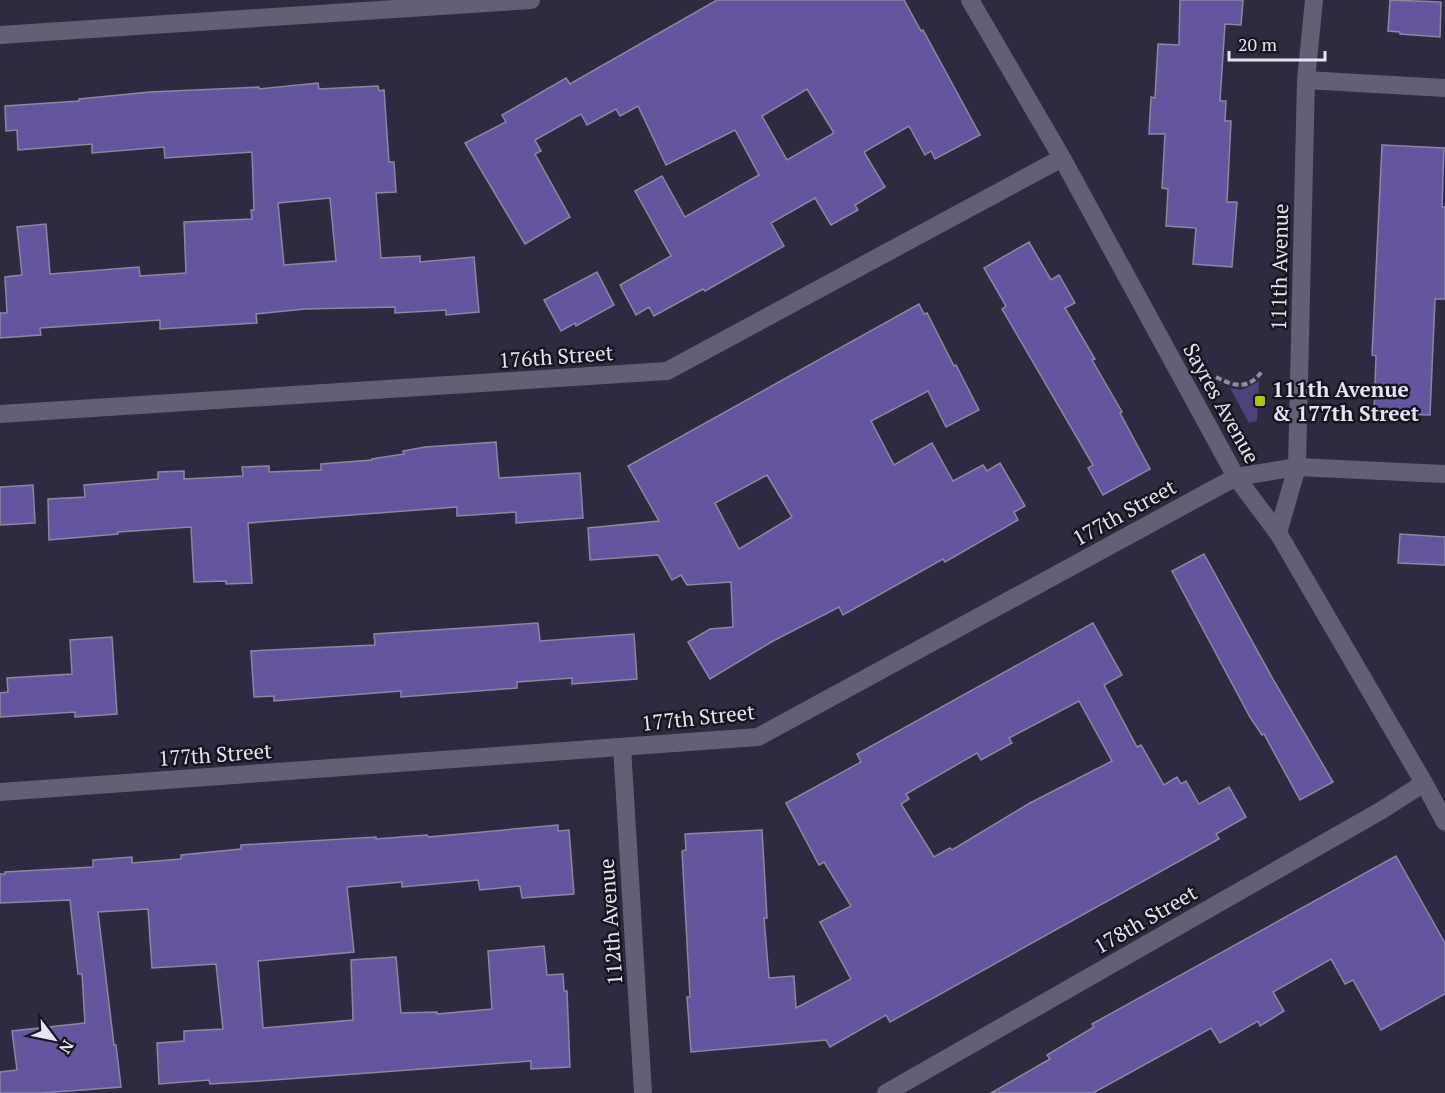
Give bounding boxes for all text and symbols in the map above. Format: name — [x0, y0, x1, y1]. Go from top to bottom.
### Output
scale bar — [1229, 24, 1325, 62]
text: 20 m — [1238, 32, 1278, 56]
street label: 111th Avenue — [1264, 203, 1294, 331]
street label: 176th Street — [498, 338, 614, 374]
street label: Sayres Avenue — [1177, 338, 1267, 468]
place label: 111th Avenue & 177th Street — [1272, 375, 1420, 427]
marker: 111th Avenue & 177th Street — [1253, 394, 1267, 408]
street label: 177th Street — [1067, 472, 1181, 552]
street label: 177th Street — [640, 697, 756, 737]
street label: 177th Street — [157, 736, 273, 772]
street label: 112th Avenue — [592, 858, 628, 986]
street label: 178th Street — [1088, 878, 1202, 960]
north arrow — [24, 1009, 84, 1069]
text: N — [54, 1036, 79, 1058]

